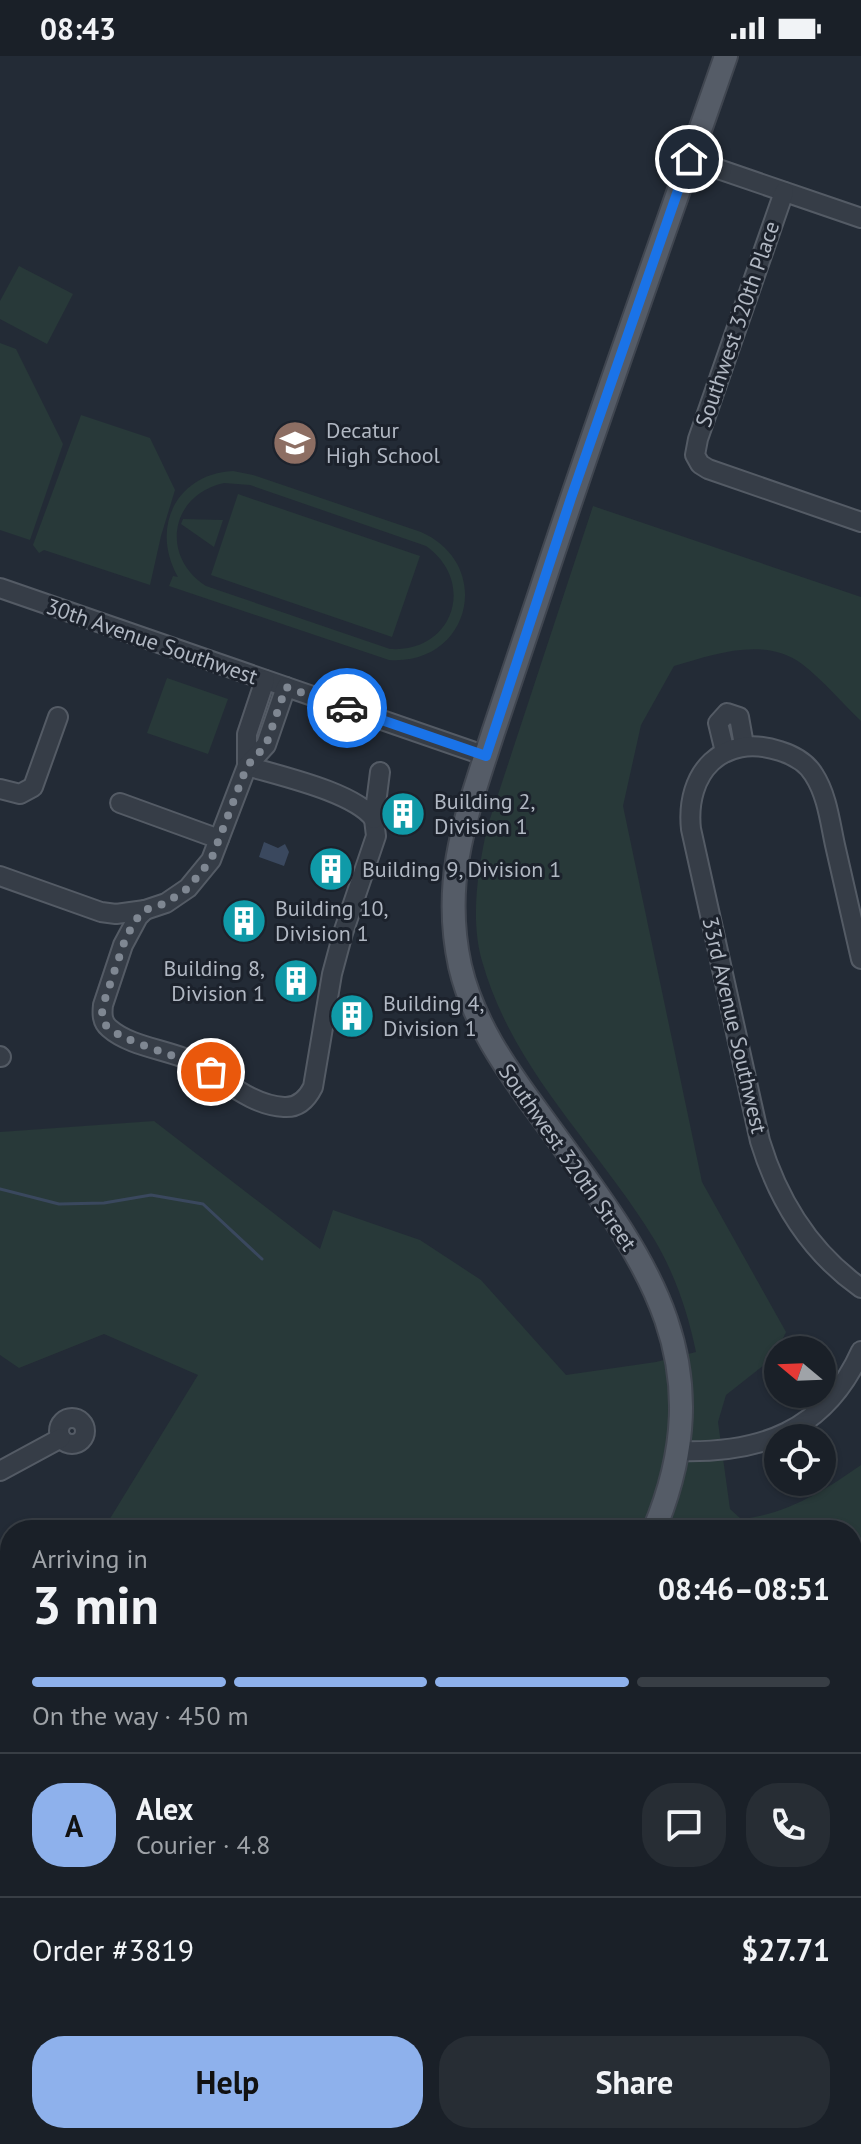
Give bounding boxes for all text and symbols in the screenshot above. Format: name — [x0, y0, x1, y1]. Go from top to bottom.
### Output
text: 08:43 — [40, 9, 116, 48]
pin — [655, 125, 723, 193]
icon: home — [667, 137, 711, 181]
street label: Southwest 320th Place — [689, 217, 785, 431]
place label: Decatur High School — [326, 416, 441, 469]
school or university icon: Decatur High School — [271, 419, 319, 467]
street label: 30th Avenue Southwest — [43, 592, 262, 691]
courier — [307, 668, 387, 748]
icon: car — [325, 686, 369, 730]
place label: Building 2, Division 1 — [434, 787, 535, 840]
building icon: Building 2, Division 1 — [379, 790, 427, 838]
building icon: Building 9, Division 1 — [307, 845, 355, 893]
place label: Building 9, Division 1 — [362, 855, 561, 883]
place label: Building 10, Division 1 — [275, 894, 388, 947]
building icon: Building 10, Division 1 — [220, 897, 268, 945]
street label: 33rd Avenue Southwest — [696, 914, 774, 1137]
place label: Building 8, Division 1 — [164, 954, 265, 1007]
building icon: Building 8, Division 1 — [272, 957, 320, 1005]
place label: Building 4, Division 1 — [383, 989, 484, 1042]
building icon: Building 4, Division 1 — [328, 992, 376, 1040]
pin — [177, 1038, 245, 1106]
icon: bag — [189, 1050, 233, 1094]
street label: Southwest 320th Street — [493, 1058, 643, 1256]
north arrow — [764, 1336, 836, 1408]
map controls — [764, 1336, 836, 1496]
button: locate — [764, 1424, 836, 1496]
text: Arriving in — [32, 1542, 148, 1575]
text: 08:46–08:51 — [658, 1569, 830, 1608]
text: 3 min — [32, 1571, 159, 1638]
text: On the way · 450 m — [32, 1699, 249, 1732]
button: chat — [642, 1783, 726, 1867]
button: phone — [746, 1783, 830, 1867]
text: Alex — [136, 1789, 193, 1828]
text: A — [65, 1806, 83, 1845]
text: Courier · 4.8 — [136, 1828, 270, 1861]
text: Order #3819 — [32, 1930, 194, 1969]
text: $27.71 — [741, 1930, 830, 1969]
button: Help — [32, 2036, 423, 2128]
button: Share — [439, 2036, 830, 2128]

